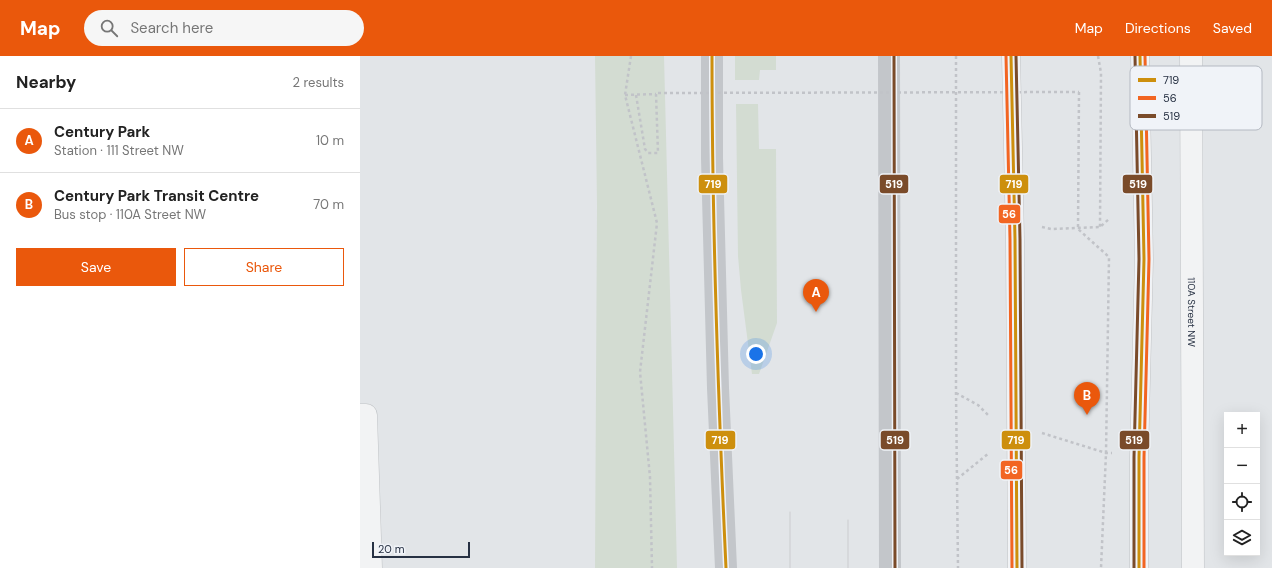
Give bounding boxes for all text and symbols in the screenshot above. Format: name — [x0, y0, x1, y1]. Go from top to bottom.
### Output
search box — [84, 10, 364, 46]
text: Map — [20, 16, 60, 41]
icon: search — [98, 17, 120, 39]
text: Search here — [130, 18, 213, 38]
text: Map — [1075, 19, 1103, 37]
text: Directions — [1125, 19, 1191, 37]
text: Saved — [1213, 19, 1252, 37]
legend — [1130, 66, 1262, 130]
text: Nearby — [16, 71, 76, 93]
text: 719 — [1163, 73, 1179, 87]
text: 2 results — [293, 74, 344, 91]
text: 56 — [1163, 91, 1177, 105]
text: 519 — [1163, 109, 1180, 123]
text: Century Park — [54, 122, 150, 142]
text: A — [24, 132, 34, 149]
text: 10 m — [316, 132, 344, 149]
text: Station · 111 Street NW — [54, 142, 184, 159]
line badge: 719 — [698, 174, 728, 194]
line badge: 519 — [879, 174, 909, 194]
line badge: 719 — [999, 174, 1029, 194]
line badge: 519 — [1122, 174, 1153, 194]
text: 719 — [704, 177, 722, 191]
text: 519 — [885, 177, 903, 191]
text: 719 — [1005, 177, 1023, 191]
text: 519 — [1129, 177, 1147, 191]
text: Century Park Transit Centre — [54, 186, 259, 206]
text: B — [25, 196, 33, 213]
text: 70 m — [313, 196, 344, 213]
line badge: 56 — [998, 204, 1021, 224]
text: Bus stop · 110A Street NW — [54, 206, 206, 223]
text: 56 — [1002, 207, 1016, 221]
button: Save — [16, 248, 176, 286]
button: Share — [184, 248, 344, 286]
street label: 110A Street NW — [1185, 277, 1198, 347]
pin: A — [803, 279, 829, 312]
your location — [746, 344, 766, 364]
pin: B — [1074, 382, 1100, 415]
map controls — [1224, 412, 1260, 556]
button: + — [1224, 412, 1260, 448]
line badge: 719 — [705, 430, 736, 450]
line badge: 519 — [880, 430, 910, 450]
line badge: 719 — [1001, 430, 1031, 450]
line badge: 519 — [1119, 430, 1150, 450]
text: 719 — [711, 433, 729, 447]
text: 519 — [886, 433, 904, 447]
text: 719 — [1007, 433, 1025, 447]
text: 519 — [1125, 433, 1143, 447]
button: − — [1224, 448, 1260, 484]
line badge: 56 — [1000, 460, 1023, 480]
text: 56 — [1004, 463, 1018, 477]
button: locate — [1224, 484, 1260, 520]
button: layers — [1224, 520, 1260, 556]
scale bar — [372, 540, 470, 559]
text: 20 m — [378, 542, 404, 556]

